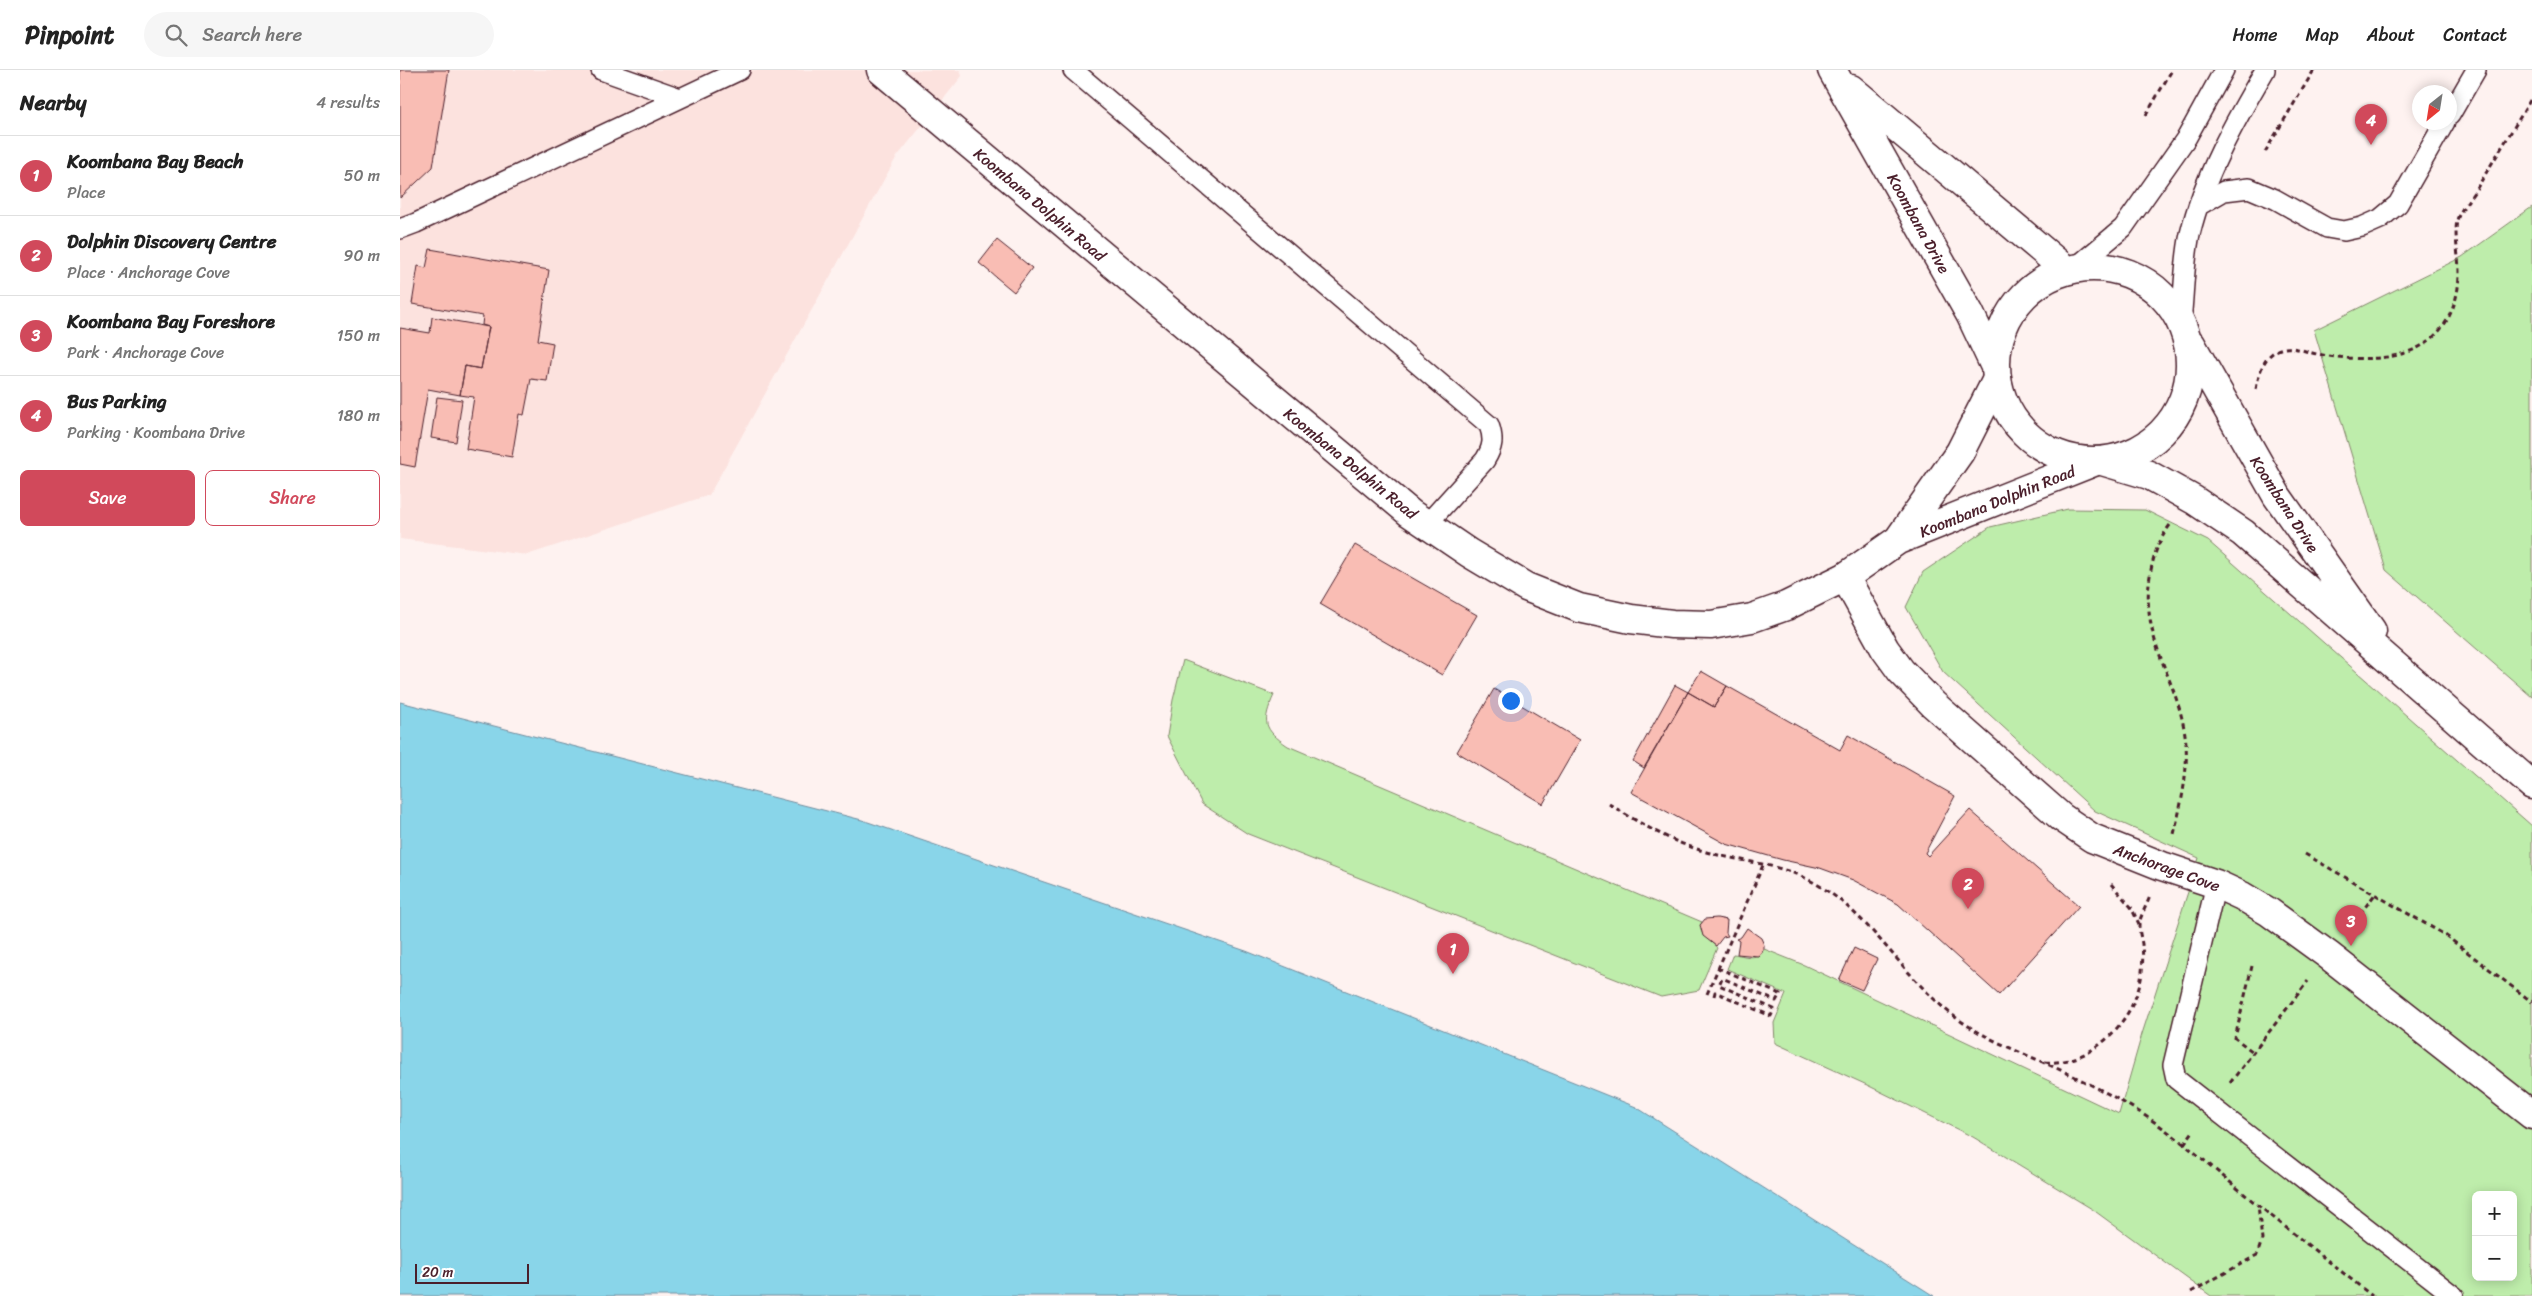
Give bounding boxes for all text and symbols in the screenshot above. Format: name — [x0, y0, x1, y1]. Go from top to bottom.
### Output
search box — [144, 12, 494, 57]
text: Pinpoint — [25, 14, 114, 56]
text: Search here — [202, 18, 302, 51]
text: Home — [2233, 19, 2278, 51]
text: Map — [2306, 19, 2339, 51]
text: About — [2367, 19, 2415, 51]
text: Contact — [2443, 19, 2507, 51]
icon: search — [162, 21, 190, 49]
text: Nearby — [20, 84, 86, 122]
north arrow — [2412, 85, 2457, 130]
text: 4 results — [316, 88, 380, 117]
pin: 4 — [2355, 104, 2387, 145]
street label: Koombana Dolphin Road — [967, 140, 1114, 270]
text: Koombana Bay Beach — [67, 145, 244, 178]
text: 1 — [33, 161, 39, 190]
text: 50 m — [344, 161, 380, 190]
street label: Koombana Drive — [1879, 167, 1958, 279]
text: Place — [67, 178, 106, 207]
text: Dolphin Discovery Centre — [67, 225, 277, 258]
text: 2 — [31, 241, 41, 270]
text: 90 m — [344, 241, 380, 270]
text: Place · Anchorage Cove — [67, 258, 230, 287]
text: Koombana Bay Foreshore — [67, 305, 275, 338]
text: 3 — [32, 321, 40, 350]
text: 150 m — [337, 321, 380, 350]
text: Park · Anchorage Cove — [67, 338, 224, 367]
text: Bus Parking — [67, 385, 167, 418]
street label: Koombana Dolphin Road — [1277, 400, 1426, 528]
text: 4 — [31, 401, 41, 430]
text: 180 m — [337, 401, 380, 430]
text: Parking · Koombana Drive — [67, 418, 245, 447]
street label: Koombana Drive — [2242, 450, 2327, 559]
street label: Koombana Dolphin Road — [1915, 456, 2081, 546]
button: Save — [20, 470, 195, 526]
button: Share — [205, 470, 380, 526]
your location — [1498, 688, 1524, 714]
street label: Anchorage Cove — [2108, 834, 2224, 900]
pin: 2 — [1952, 868, 1984, 909]
pin: 3 — [2335, 905, 2367, 946]
pin: 1 — [1437, 933, 1469, 974]
map controls — [2472, 1191, 2517, 1281]
button: + — [2472, 1191, 2517, 1236]
button: − — [2472, 1236, 2517, 1281]
text: 20 m — [422, 1260, 453, 1285]
scale bar — [415, 1261, 529, 1284]

